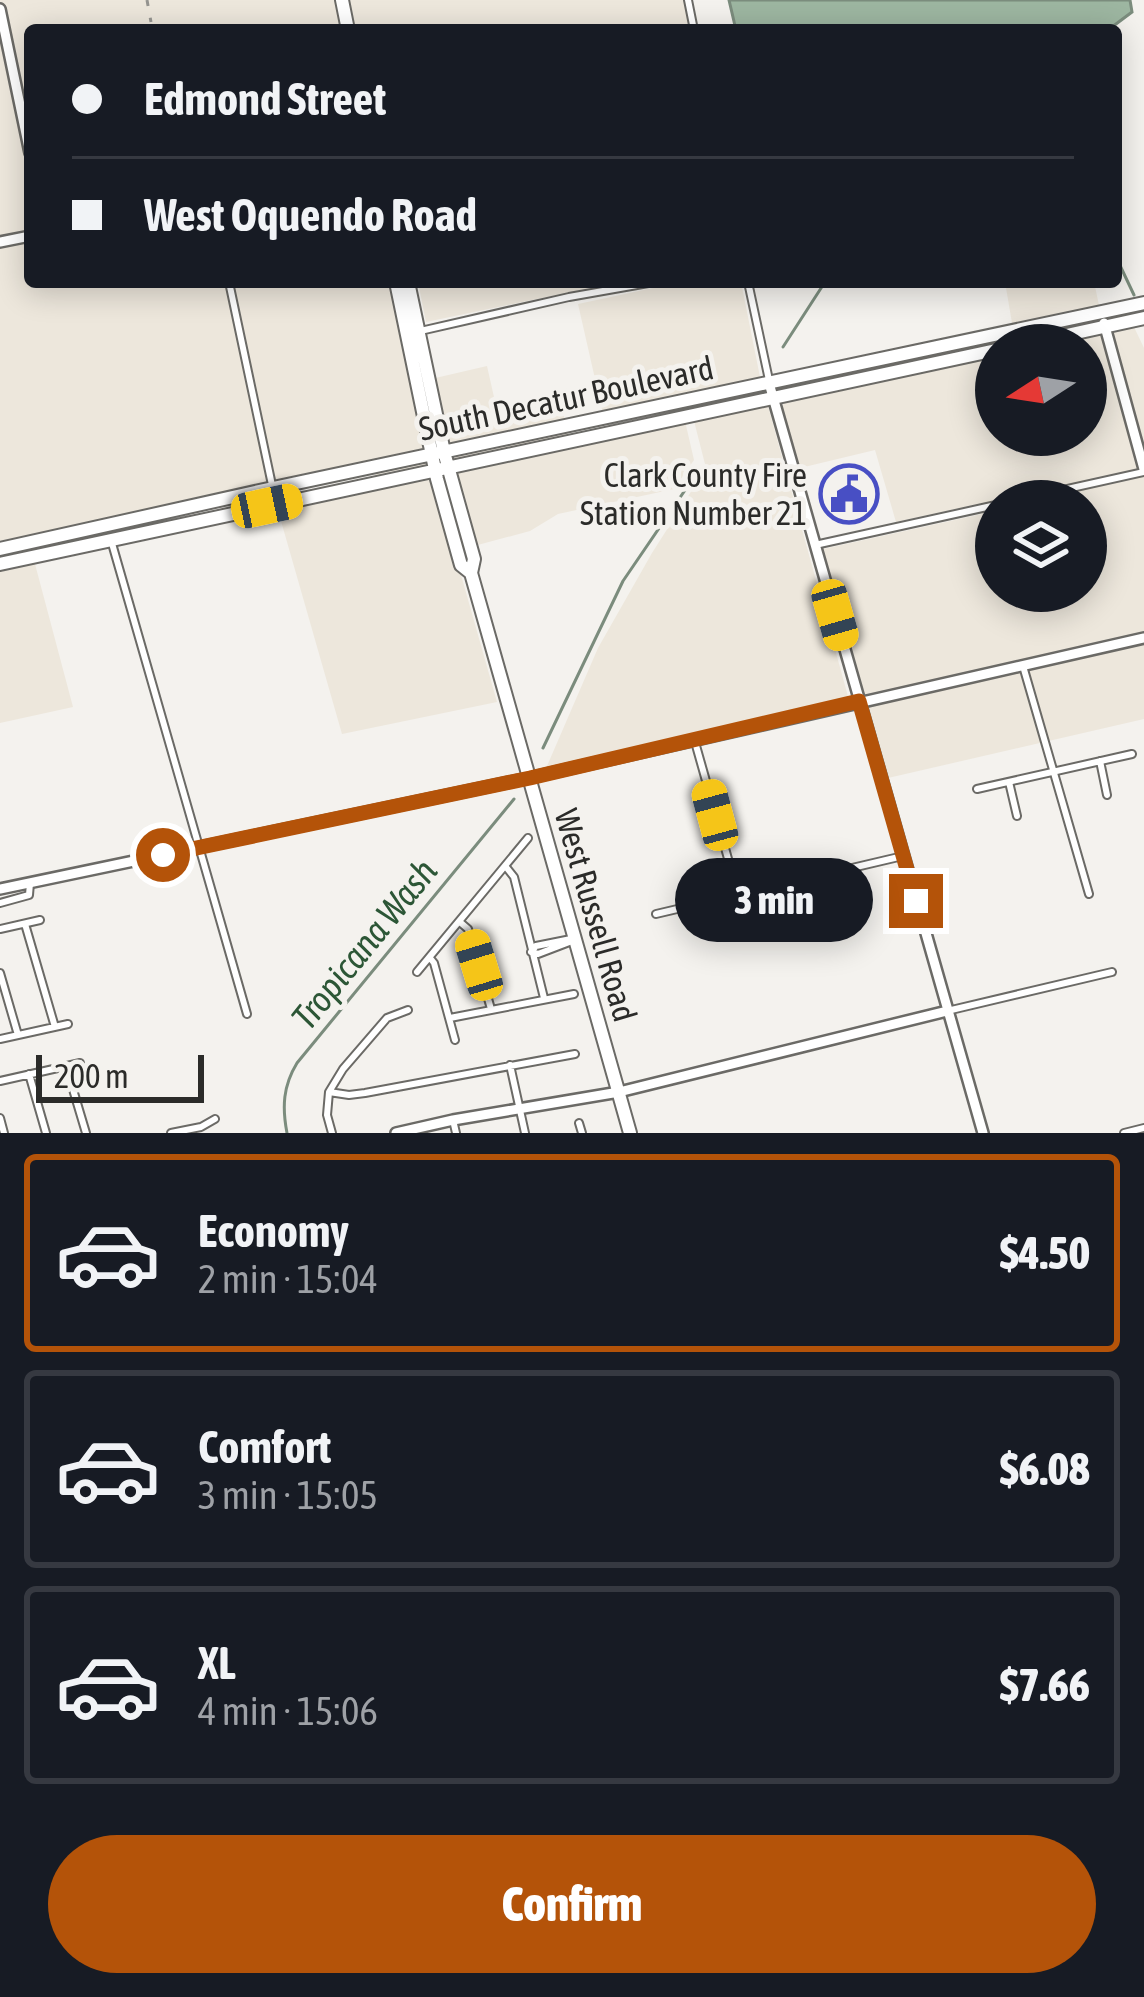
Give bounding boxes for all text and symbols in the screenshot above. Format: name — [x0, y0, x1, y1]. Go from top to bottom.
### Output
text: Edmond Street — [144, 73, 386, 125]
text: West Oquendo Road — [144, 189, 477, 241]
north arrow — [975, 324, 1107, 456]
map controls — [975, 324, 1107, 612]
street label: South Decatur Boulevard — [415, 348, 717, 448]
place label: Clark County Fire Station Number 21 — [580, 456, 807, 532]
public building icon: Clark County Fire Station Number 21 — [818, 463, 880, 525]
button: layers — [975, 480, 1107, 612]
car — [228, 481, 306, 531]
car — [808, 575, 862, 655]
car — [688, 776, 742, 854]
street label: West Russell Road — [548, 804, 644, 1026]
route start — [136, 828, 190, 882]
water label: Tropicana Wash — [283, 851, 445, 1037]
callout: 3 min — [676, 859, 874, 943]
route end — [889, 874, 943, 928]
text: 3 min — [734, 878, 814, 922]
car — [451, 925, 507, 1005]
scale bar — [36, 1049, 204, 1102]
text: 200 m — [54, 1057, 129, 1095]
icon: car — [54, 1199, 162, 1307]
text: Economy — [198, 1205, 349, 1257]
text: $4.50 — [1000, 1227, 1090, 1279]
text: 2 min · 15:04 — [198, 1257, 378, 1301]
icon: car — [54, 1415, 162, 1523]
text: Comfort — [198, 1421, 331, 1473]
text: $6.08 — [1000, 1443, 1090, 1495]
text: 3 min · 15:05 — [198, 1473, 378, 1517]
icon: car — [54, 1631, 162, 1739]
text: XL — [198, 1637, 236, 1689]
text: $7.66 — [1000, 1659, 1090, 1711]
text: 4 min · 15:06 — [198, 1689, 378, 1733]
button: Confirm — [48, 1835, 1096, 1973]

